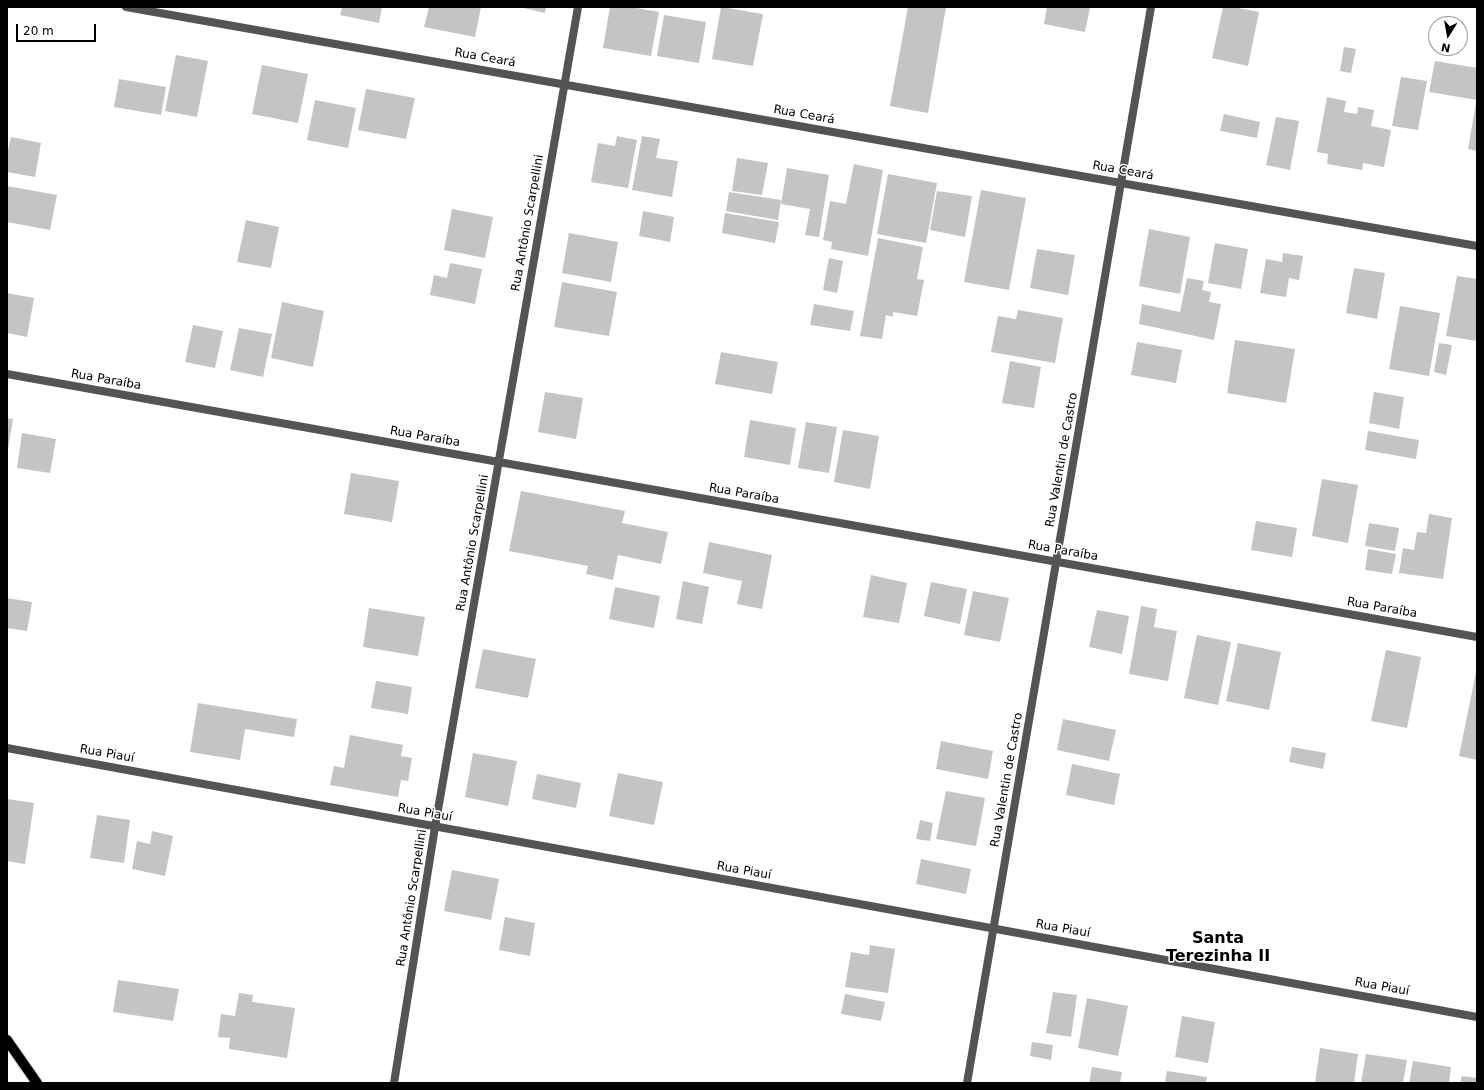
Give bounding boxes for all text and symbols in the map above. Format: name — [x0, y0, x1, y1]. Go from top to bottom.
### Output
scale bar — [18, 16, 98, 42]
north arrow — [1428, 16, 1468, 56]
text: 20 m — [23, 24, 54, 38]
text: N — [1440, 40, 1452, 55]
street label: Rua Ceará — [453, 46, 517, 70]
street label: Rua Ceará — [772, 103, 836, 127]
street label: Rua Antônio Scarpellini — [509, 153, 547, 293]
street label: Rua Ceará — [1091, 159, 1155, 183]
street label: Rua Paraíba — [70, 367, 142, 393]
street label: Rua Valentin de Castro — [1043, 392, 1081, 528]
street label: Rua Paraíba — [389, 424, 461, 450]
street label: Rua Antônio Scarpellini — [454, 473, 492, 613]
street label: Rua Paraíba — [708, 481, 780, 507]
street label: Rua Paraíba — [1027, 538, 1099, 564]
street label: Rua Paraíba — [1346, 595, 1418, 621]
street label: Rua Valentin de Castro — [988, 712, 1026, 848]
street label: Rua Piauí — [79, 742, 135, 766]
street label: Rua Piauí — [397, 801, 453, 825]
street label: Rua Antônio Scarpellini — [394, 828, 430, 968]
street label: Rua Piauí — [716, 859, 772, 883]
street label: Rua Piauí — [1035, 917, 1091, 941]
district label: Santa Terezinha II — [1166, 929, 1270, 967]
street label: Rua Piauí — [1354, 975, 1410, 999]

